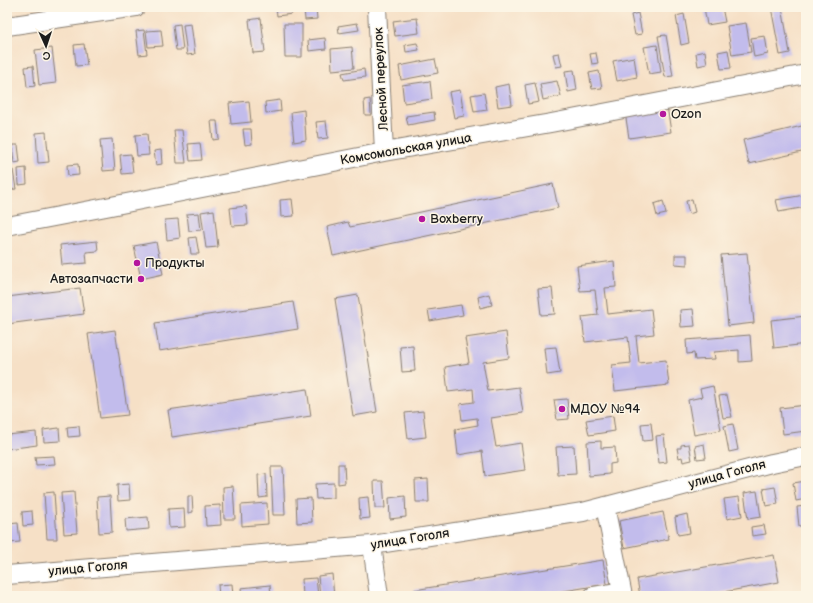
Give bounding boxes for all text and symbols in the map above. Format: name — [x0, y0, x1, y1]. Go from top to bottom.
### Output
north arrow — [26, 26, 66, 66]
street label: Лесной переулок — [370, 27, 392, 132]
text: С — [42, 49, 51, 62]
place label: Ozon — [671, 106, 701, 122]
marker: Ozon — [658, 109, 668, 119]
street label: Комсомольская улица — [339, 129, 473, 168]
place label: Boxberry — [430, 211, 483, 227]
marker: Boxberry — [417, 214, 427, 224]
place label: Продукты — [145, 255, 205, 271]
marker: Продукты — [132, 258, 142, 268]
place label: Автозапчасти — [49, 271, 133, 287]
marker: Автозапчасти — [136, 274, 146, 284]
place label: МДОУ №94 — [570, 401, 640, 417]
marker: МДОУ №94 — [557, 404, 567, 414]
street label: улица Гоголя — [687, 456, 767, 492]
street label: улица Гоголя — [370, 525, 450, 553]
street label: улица Гоголя — [48, 557, 128, 579]

